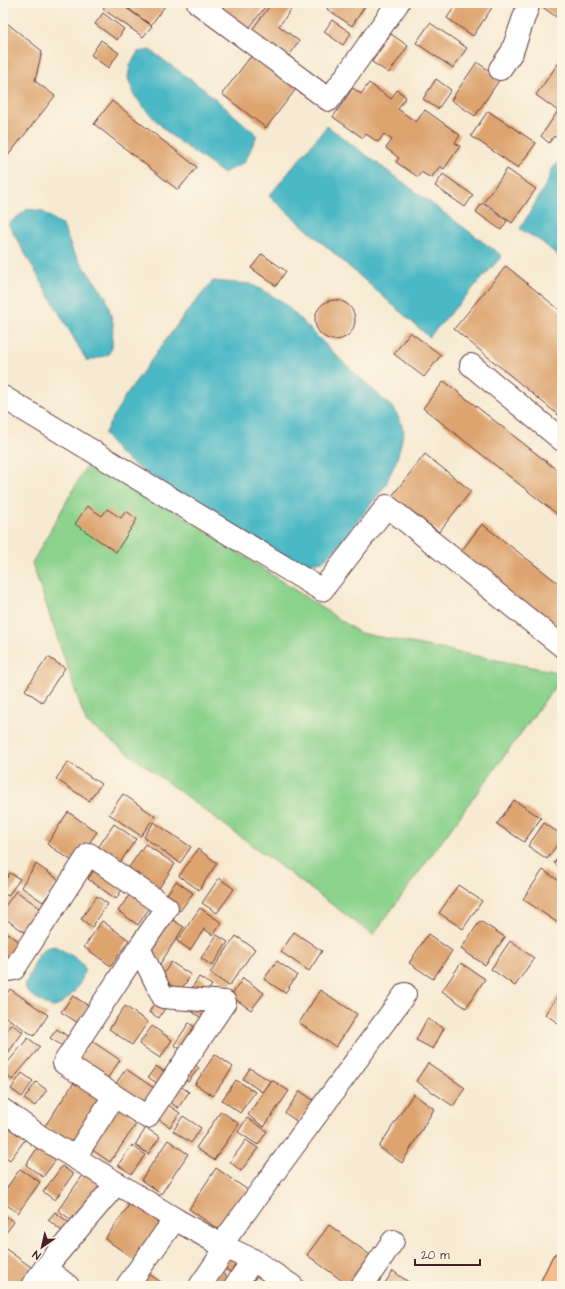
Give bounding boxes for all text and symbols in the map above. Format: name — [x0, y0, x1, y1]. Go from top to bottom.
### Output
north arrow — [22, 1227, 62, 1267]
scale bar — [415, 1241, 480, 1267]
text: N — [30, 1247, 44, 1263]
text: 20 m — [421, 1247, 450, 1264]

